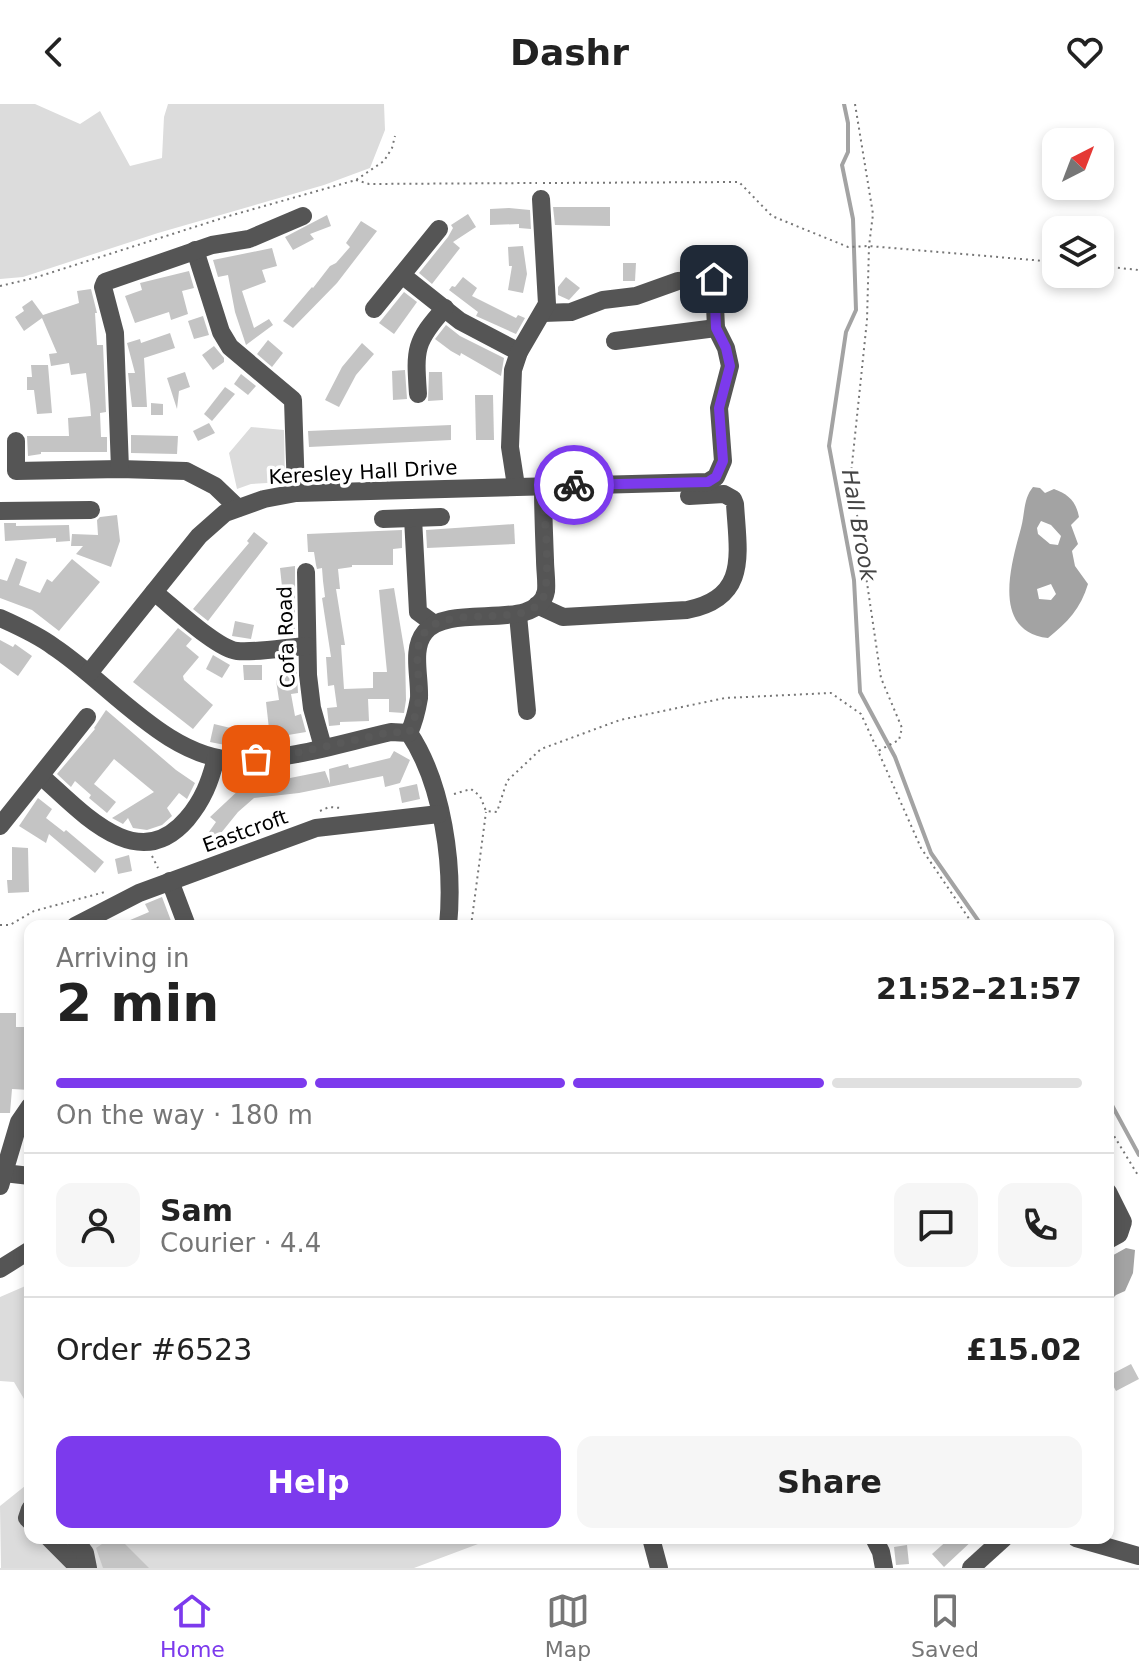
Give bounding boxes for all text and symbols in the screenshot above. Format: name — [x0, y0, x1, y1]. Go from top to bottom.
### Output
icon: back — [32, 30, 76, 74]
icon: heart — [1063, 30, 1107, 74]
text: Dashr — [510, 32, 629, 73]
north arrow — [1042, 128, 1114, 200]
map controls — [1042, 128, 1114, 288]
button: layers — [1042, 216, 1114, 288]
pin — [680, 245, 748, 313]
icon: home — [692, 257, 736, 301]
courier — [534, 445, 614, 525]
street label: Keresley Hall Drive — [268, 455, 458, 489]
icon: bike — [552, 463, 596, 507]
water label: Hall Brook — [837, 467, 881, 584]
street label: Cofa Road — [272, 586, 300, 688]
pin — [222, 725, 290, 793]
icon: bag — [234, 737, 278, 781]
street label: Eastcroft — [199, 805, 291, 857]
text: Arriving in — [56, 943, 190, 973]
text: 21:52–21:57 — [876, 971, 1082, 1006]
text: 2 min — [56, 973, 219, 1033]
text: On the way · 180 m — [56, 1100, 313, 1130]
button: person — [56, 1183, 140, 1267]
button: chat — [894, 1183, 978, 1267]
button: phone — [998, 1183, 1082, 1267]
text: Sam — [160, 1193, 233, 1228]
text: Courier · 4.4 — [160, 1228, 321, 1258]
text: Order #6523 — [56, 1332, 252, 1367]
text: £15.02 — [966, 1332, 1082, 1367]
button: Help — [56, 1436, 561, 1528]
button: Share — [577, 1436, 1082, 1528]
tab: Home — [160, 1589, 225, 1662]
tab: Map — [545, 1589, 591, 1662]
tab: Saved — [911, 1589, 979, 1662]

